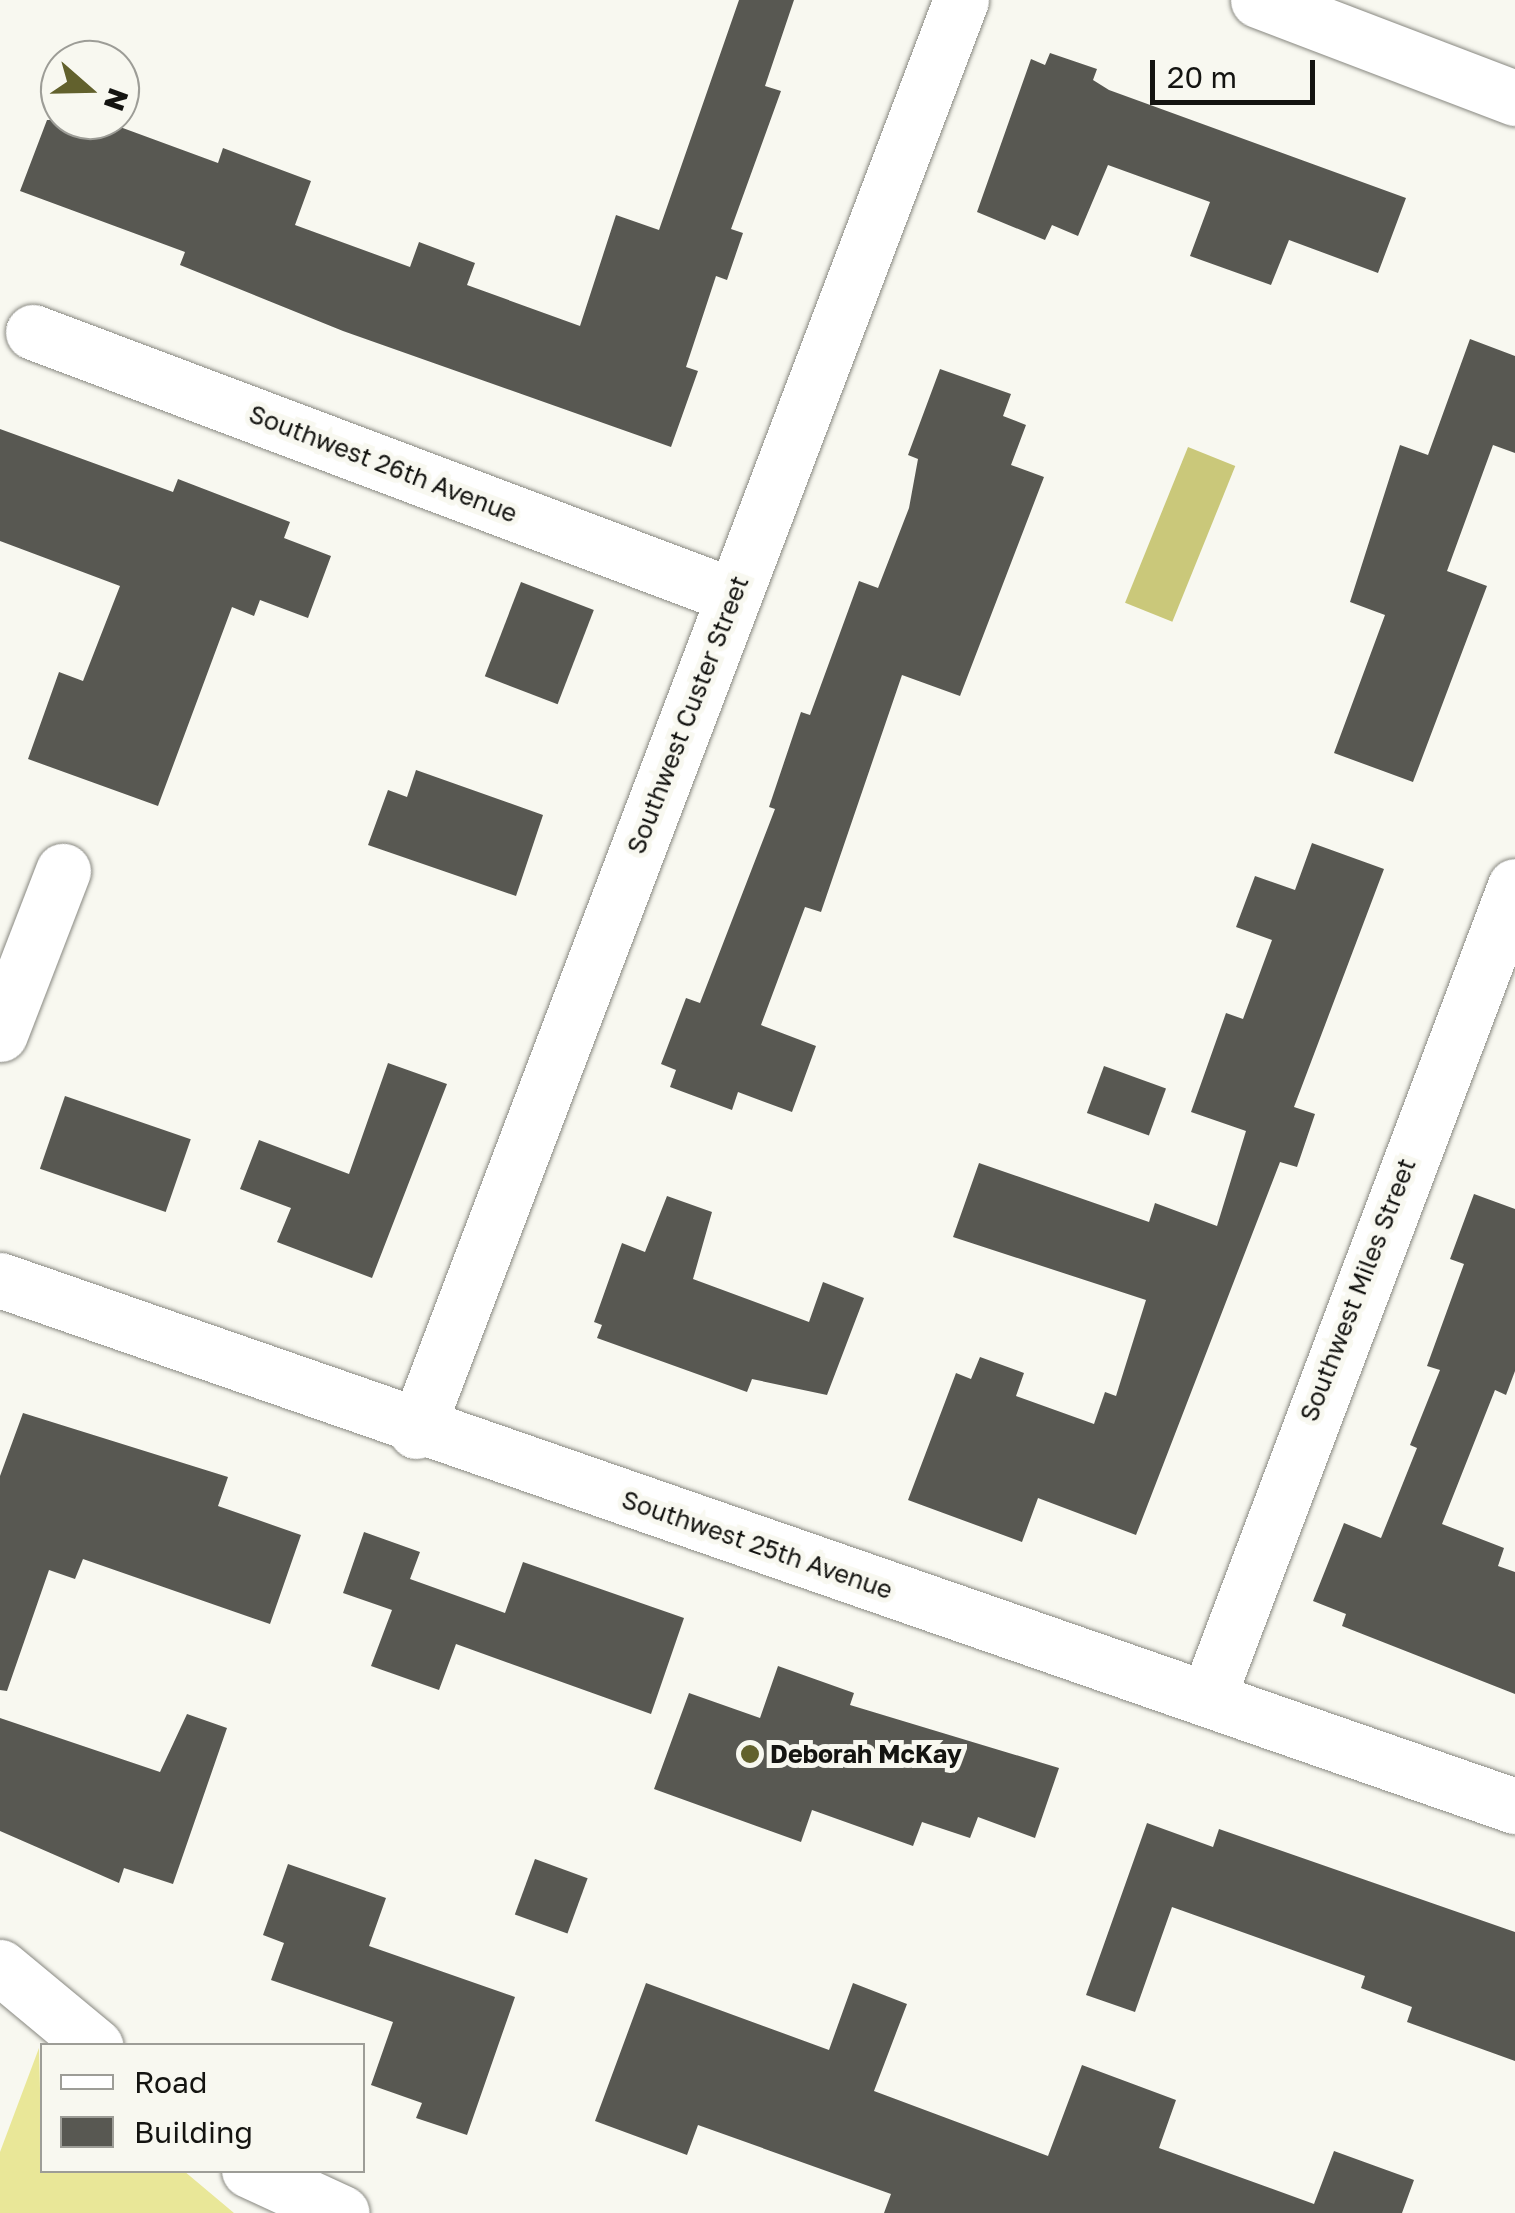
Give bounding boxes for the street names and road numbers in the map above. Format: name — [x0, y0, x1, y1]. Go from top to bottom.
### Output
street label: Southwest 26th Avenue — [245, 399, 521, 529]
street label: Southwest Custer Street — [621, 572, 755, 858]
street label: Southwest Miles Street — [1294, 1154, 1422, 1426]
street label: Southwest 25th Avenue — [618, 1485, 896, 1605]

